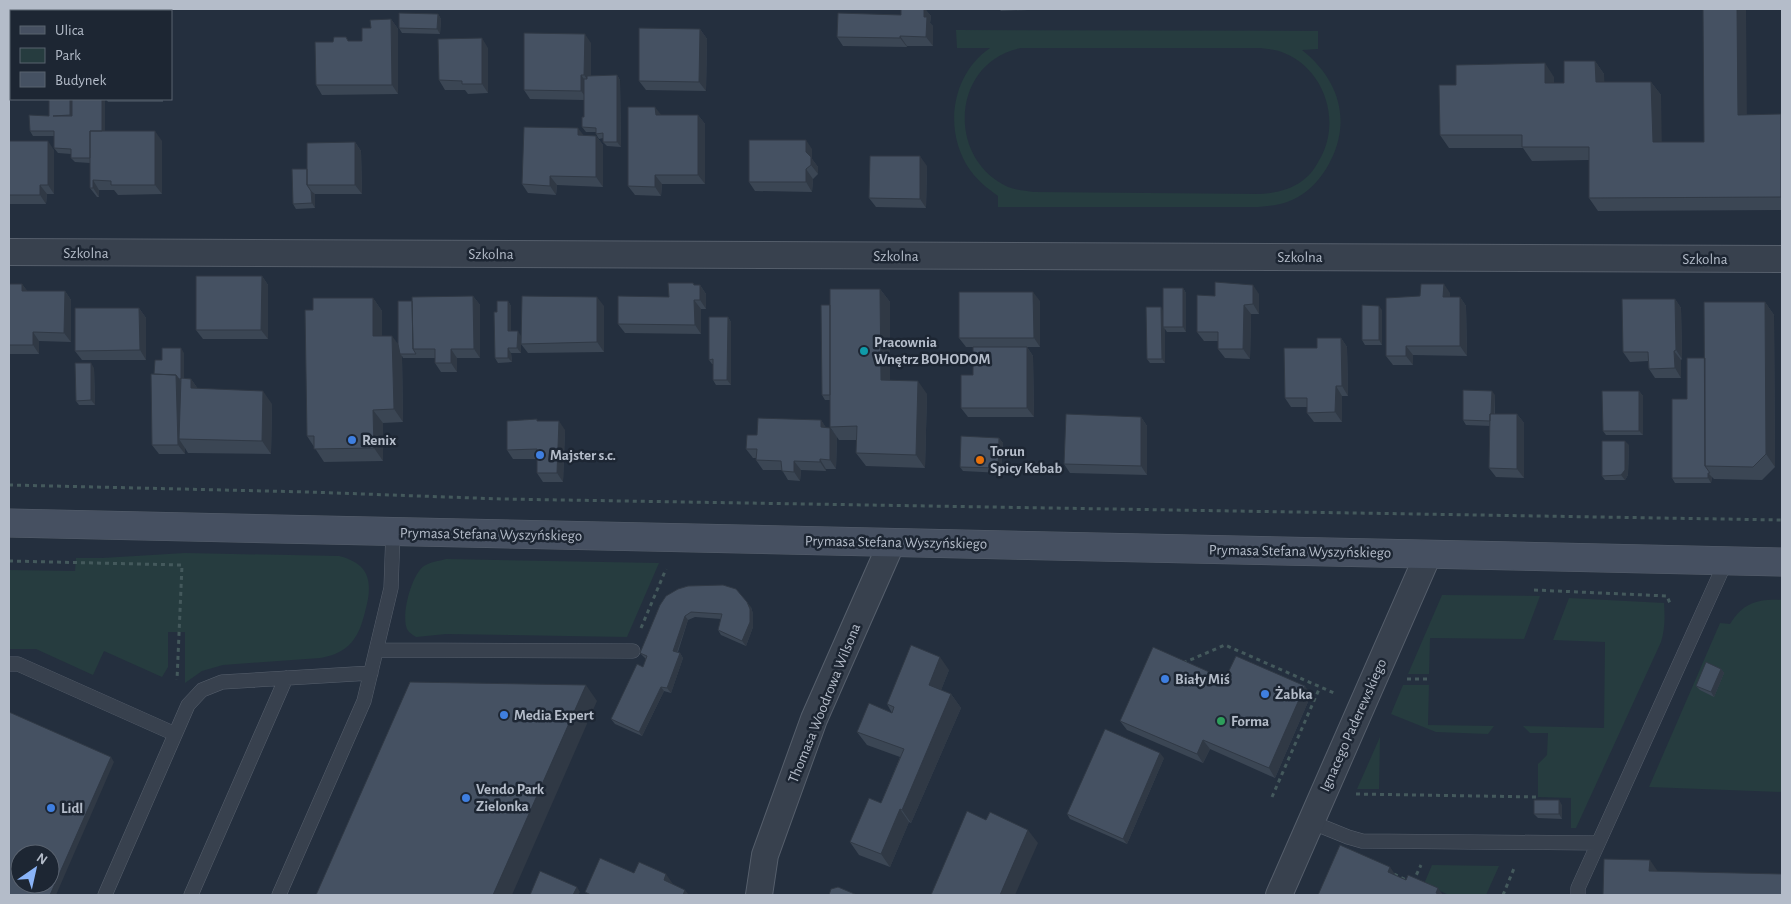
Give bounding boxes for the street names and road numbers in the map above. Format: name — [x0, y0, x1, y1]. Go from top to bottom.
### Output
street label: Szkolna — [63, 246, 109, 261]
street label: Szkolna — [468, 247, 514, 262]
street label: Szkolna — [873, 249, 919, 264]
street label: Szkolna — [1277, 250, 1323, 265]
street label: Szkolna — [1682, 252, 1728, 267]
street label: Prymasa Stefana Wyszyńskiego — [400, 525, 582, 544]
street label: Prymasa Stefana Wyszyńskiego — [805, 533, 987, 552]
street label: Prymasa Stefana Wyszyńskiego — [1209, 542, 1391, 561]
street label: Thomasa Woodrowa Wilsona — [786, 621, 863, 785]
street label: Ignacego Paderewskiego — [1317, 657, 1390, 794]

